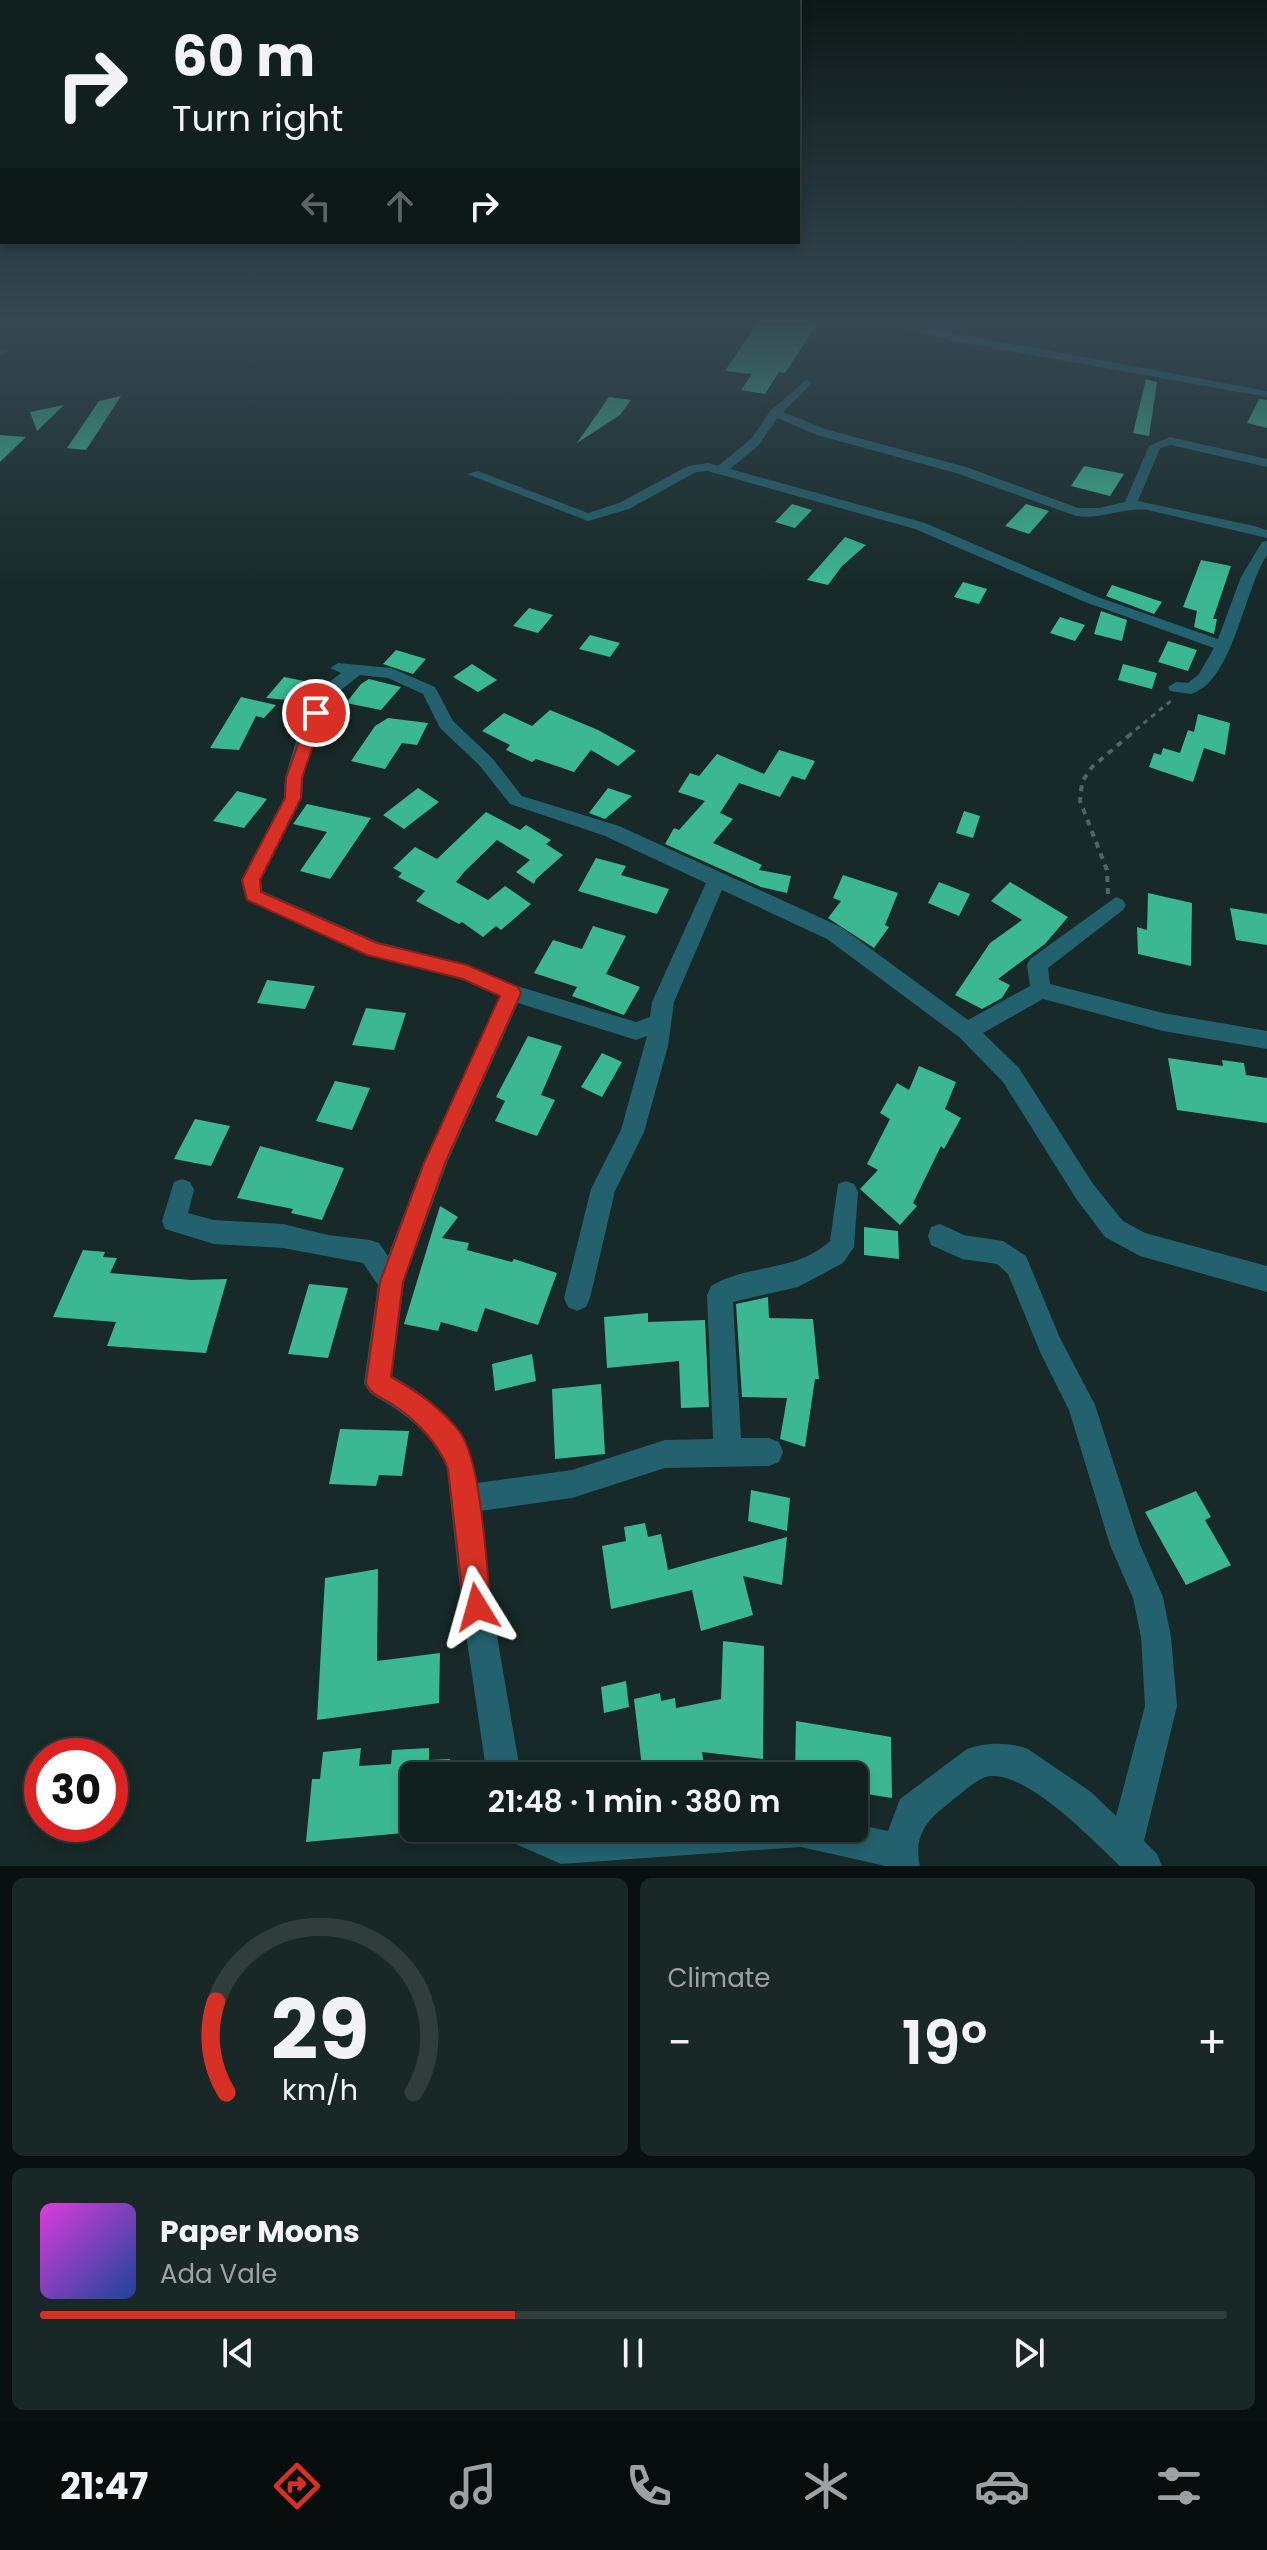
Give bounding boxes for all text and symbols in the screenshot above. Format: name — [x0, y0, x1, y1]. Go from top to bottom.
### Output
text: 60 m — [172, 17, 315, 96]
icon: right — [40, 32, 144, 136]
text: Turn right — [172, 93, 343, 144]
icon: left — [294, 184, 338, 228]
icon: ahead — [378, 184, 422, 228]
icon: right — [462, 184, 506, 228]
pin — [282, 679, 350, 747]
icon: arrive — [294, 691, 338, 735]
position arrow — [435, 1565, 519, 1649]
speed limit sign: 30 — [24, 1738, 128, 1842]
text: 21:48 · 1 min · 380 m — [488, 1780, 780, 1823]
text: Climate — [668, 1960, 770, 1996]
text: 29 — [270, 1972, 369, 2088]
text: 19° — [901, 2001, 987, 2085]
text: − — [668, 2012, 692, 2073]
text: + — [1197, 2012, 1227, 2073]
text: km/h — [282, 2070, 358, 2110]
text: Paper Moons — [160, 2210, 360, 2253]
text: Ada Vale — [160, 2256, 277, 2292]
icon: previous — [216, 2331, 260, 2375]
icon: pause — [611, 2331, 655, 2375]
icon: next — [1007, 2331, 1051, 2375]
icon: directions — [269, 2458, 325, 2514]
icon: music — [445, 2458, 501, 2514]
icon: phone — [621, 2458, 677, 2514]
icon: climate — [798, 2458, 854, 2514]
icon: car — [974, 2458, 1030, 2514]
icon: filters — [1151, 2458, 1207, 2514]
text: 21:47 — [60, 2461, 148, 2512]

